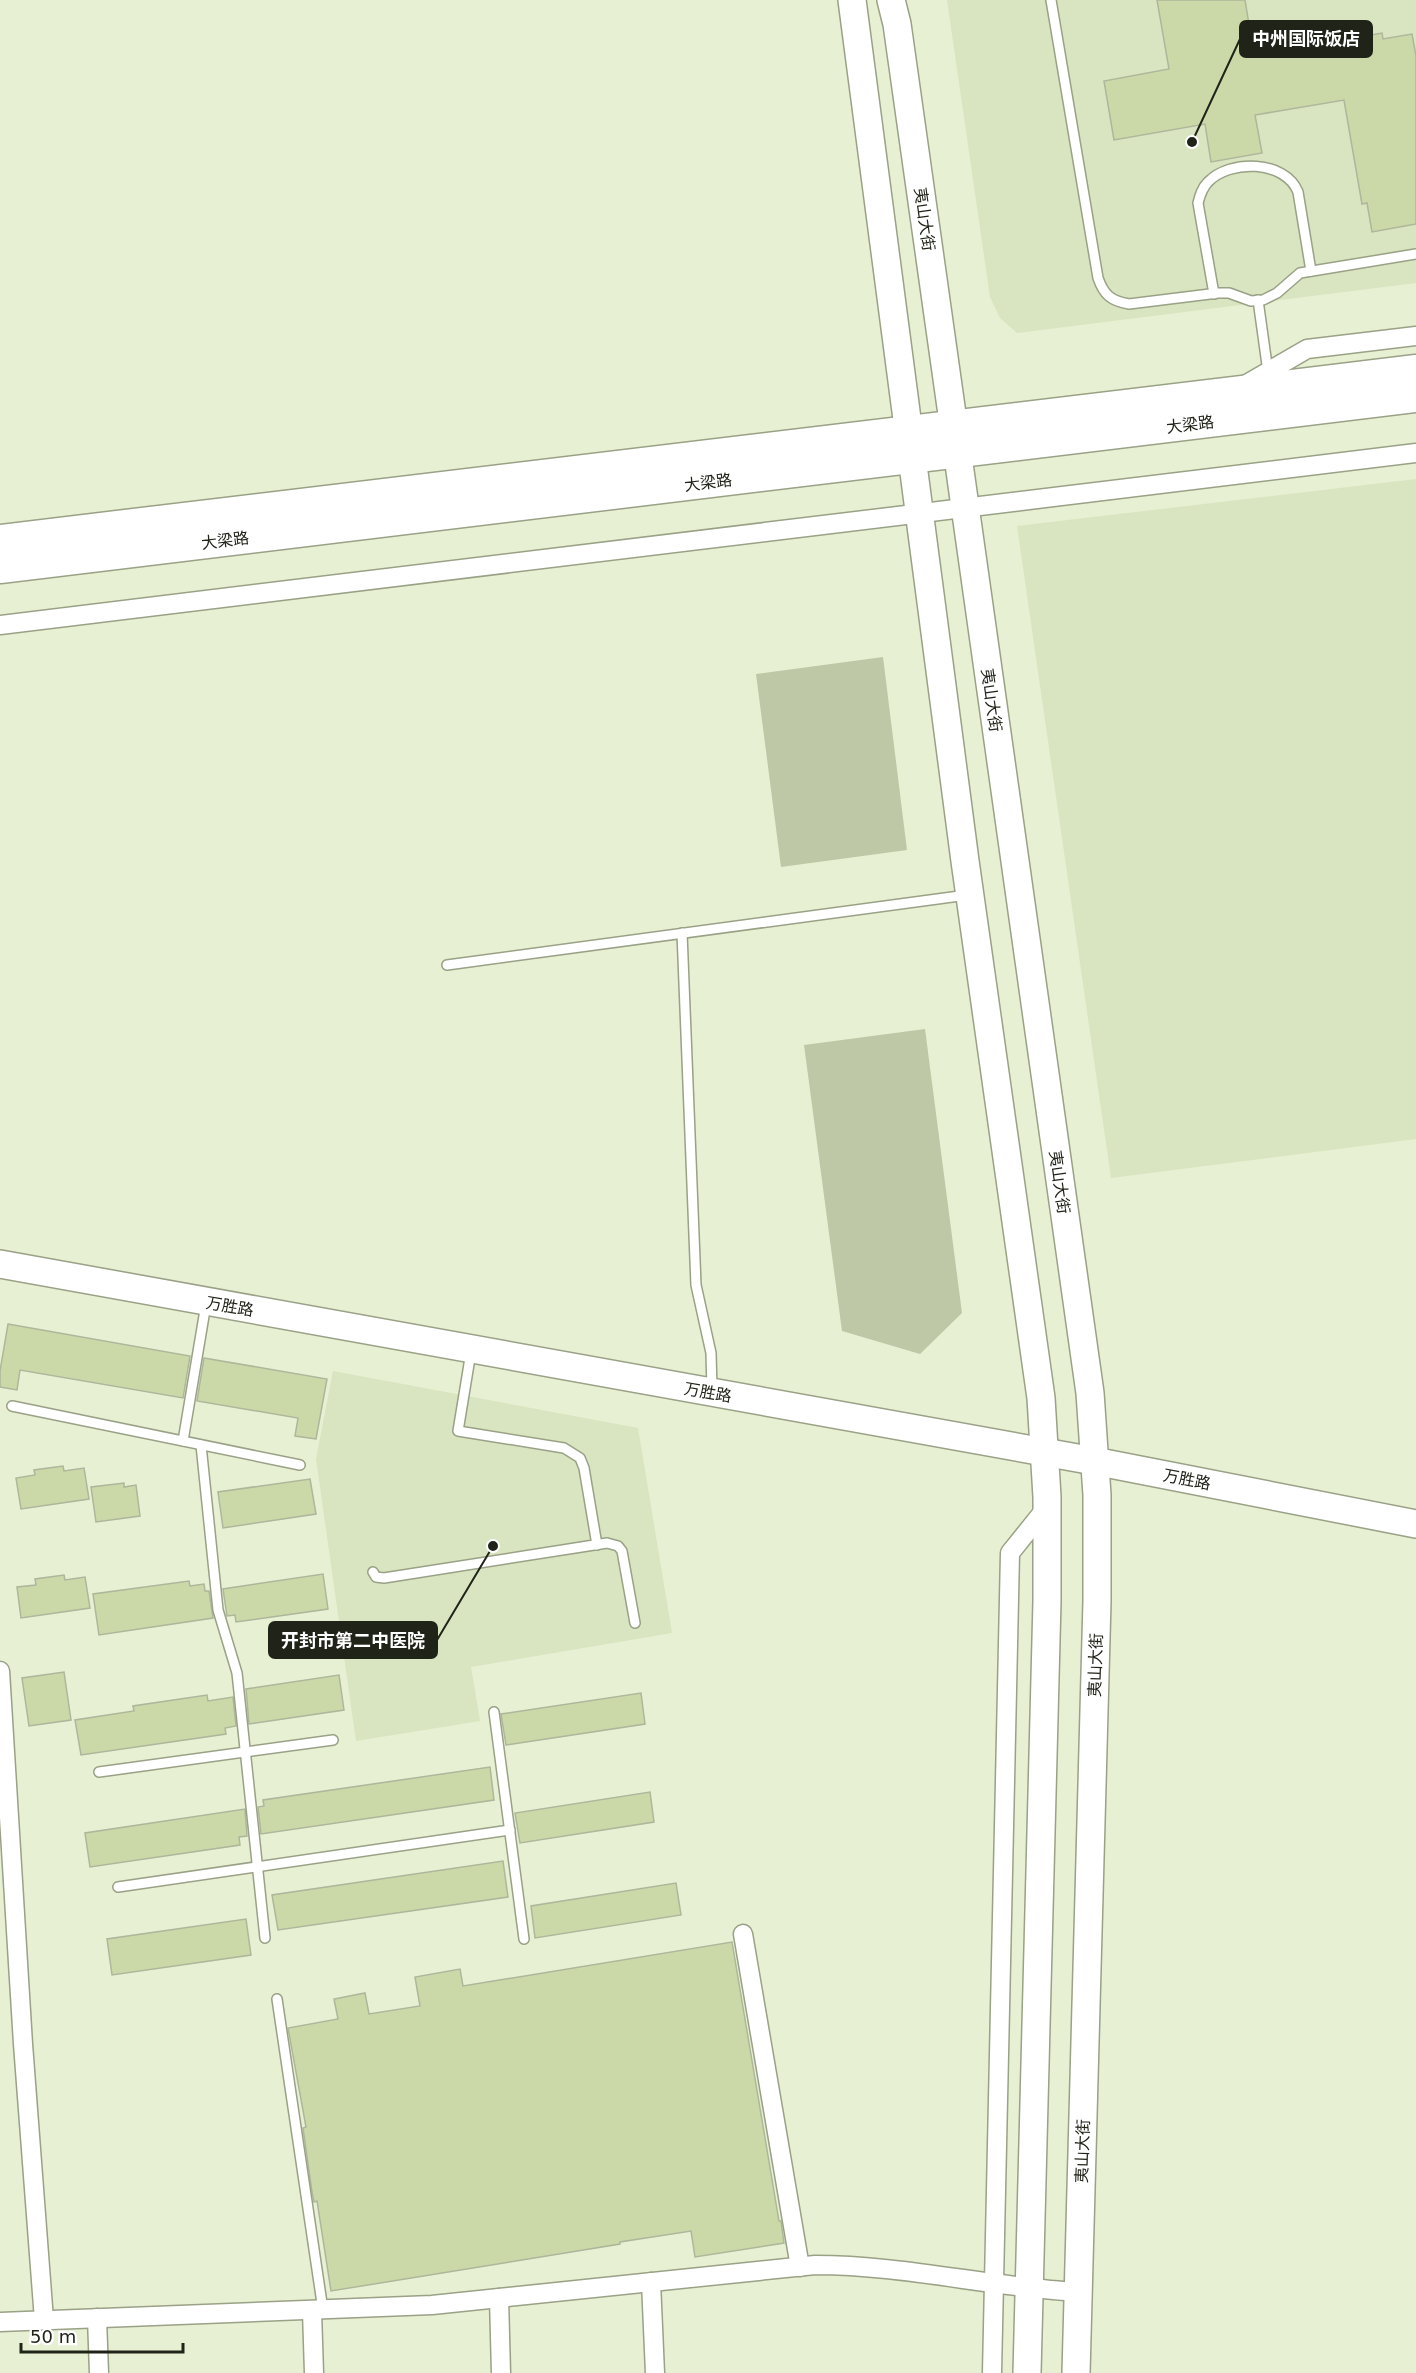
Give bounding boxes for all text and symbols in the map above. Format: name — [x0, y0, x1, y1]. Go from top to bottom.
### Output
callout: 中州国际饭店 — [1240, 21, 1372, 57]
text: 中州国际饭店 — [1252, 28, 1360, 49]
street label: 夷山大街 — [911, 186, 938, 252]
street label: 大梁路 — [1165, 412, 1215, 437]
street label: 大梁路 — [683, 470, 733, 495]
street label: 大梁路 — [200, 528, 250, 553]
street label: 夷山大街 — [978, 667, 1005, 733]
street label: 夷山大街 — [1046, 1149, 1073, 1215]
street label: 万胜路 — [205, 1293, 255, 1320]
street label: 万胜路 — [683, 1379, 733, 1406]
street label: 万胜路 — [1162, 1466, 1212, 1493]
callout: 开封市第二中医院 — [269, 1622, 437, 1658]
text: 开封市第二中医院 — [281, 1630, 425, 1651]
street label: 夷山大街 — [1085, 1633, 1106, 1697]
street label: 夷山大街 — [1072, 2119, 1093, 2183]
scale bar — [21, 2316, 183, 2354]
text: 50 m — [30, 2326, 76, 2347]

